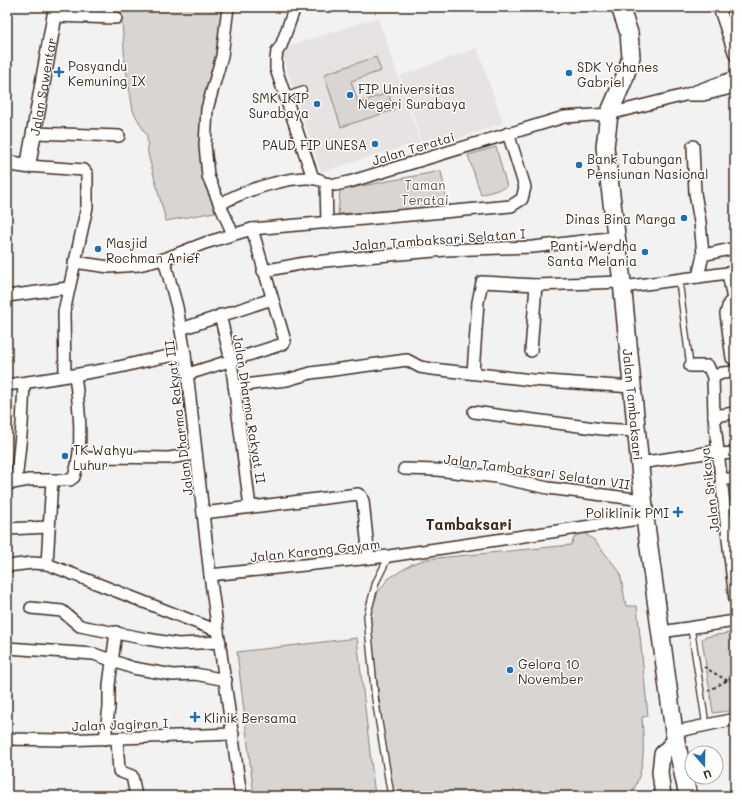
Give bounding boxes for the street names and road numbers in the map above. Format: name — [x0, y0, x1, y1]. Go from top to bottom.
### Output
street label: Jalan Sawentar — [25, 36, 59, 137]
street label: Jalan Teratai — [370, 127, 456, 169]
street label: Jalan Tambaksari Selatan I — [352, 224, 526, 254]
street label: Jalan Dharma Rakyat II — [230, 333, 270, 485]
street label: Jalan Dharma Rakyat III — [160, 339, 196, 497]
street label: Jalan Tambaksari — [620, 348, 648, 461]
street label: Jalan Srikaya — [695, 446, 723, 534]
street label: Jalan Tambaksari Selatan VII — [443, 450, 631, 493]
street label: Jalan Karang Gayam — [249, 535, 381, 565]
street label: Jalan Jagiran I — [72, 714, 169, 734]

